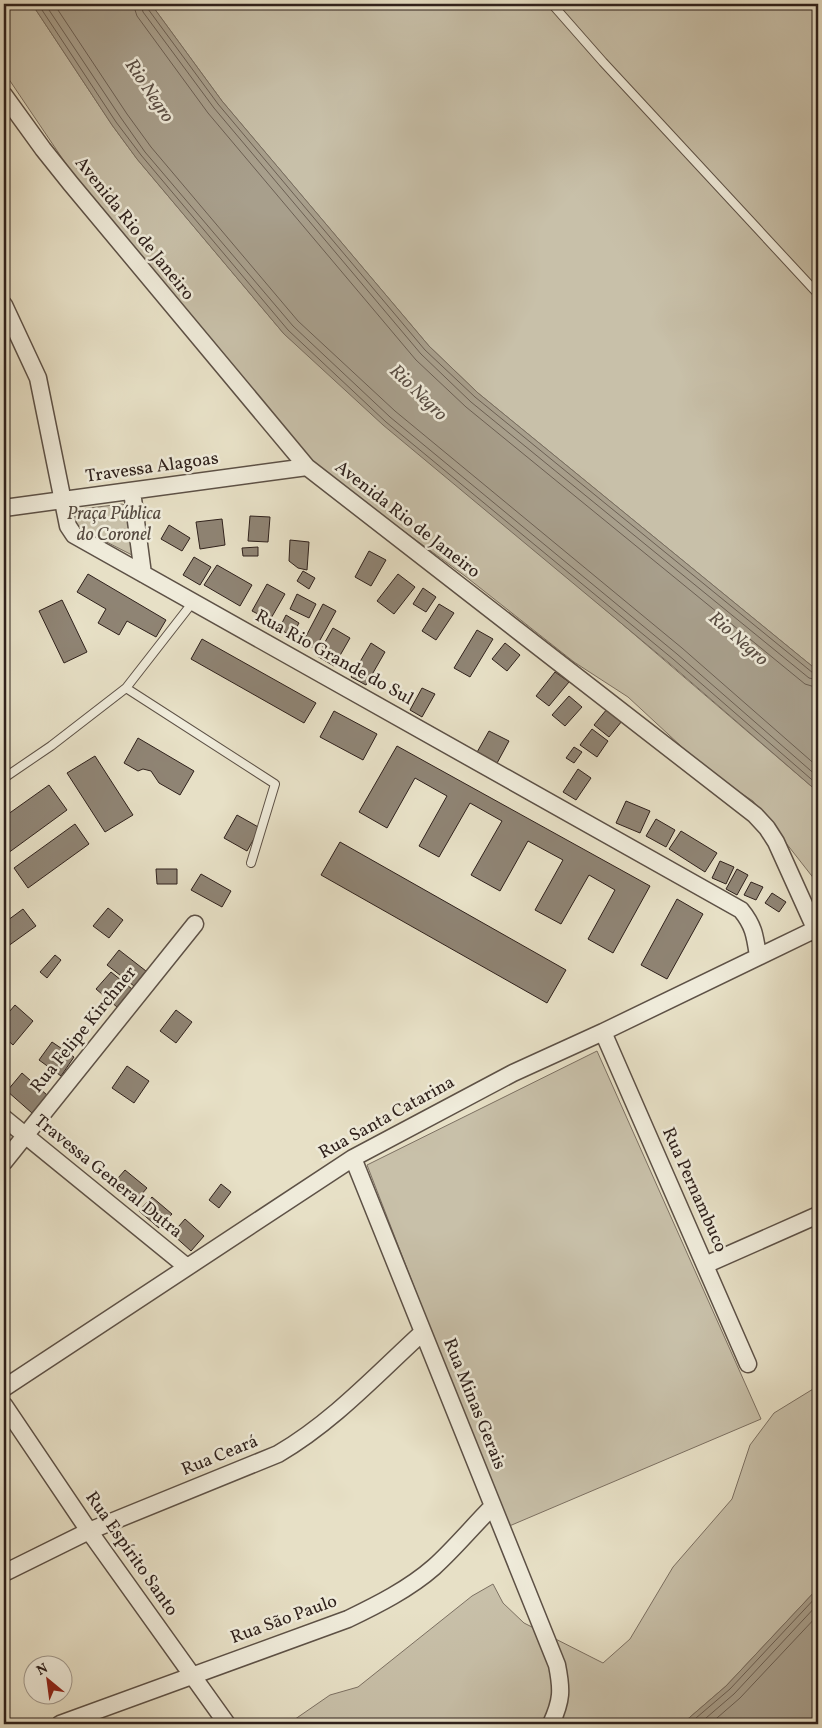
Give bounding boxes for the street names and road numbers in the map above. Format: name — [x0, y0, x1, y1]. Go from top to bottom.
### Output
street label: Avenida Rio de Janeiro — [68, 152, 200, 306]
street label: Travessa Alagoas — [84, 446, 220, 490]
street label: Avenida Rio de Janeiro — [329, 455, 485, 585]
street label: Rua Rio Grande do Sul — [250, 604, 418, 712]
street label: Rua Felipe Kirchner — [25, 961, 143, 1099]
street label: Rua Santa Catarina — [314, 1070, 460, 1166]
street label: Travessa General Dutra — [29, 1109, 187, 1245]
street label: Rua Pernambuco — [655, 1123, 733, 1257]
street label: Rua Minas Gerais — [436, 1335, 512, 1473]
street label: Rua Ceará — [178, 1429, 262, 1483]
street label: Rua Espírito Santo — [79, 1487, 183, 1621]
street label: Rua São Paulo — [227, 1589, 341, 1651]

